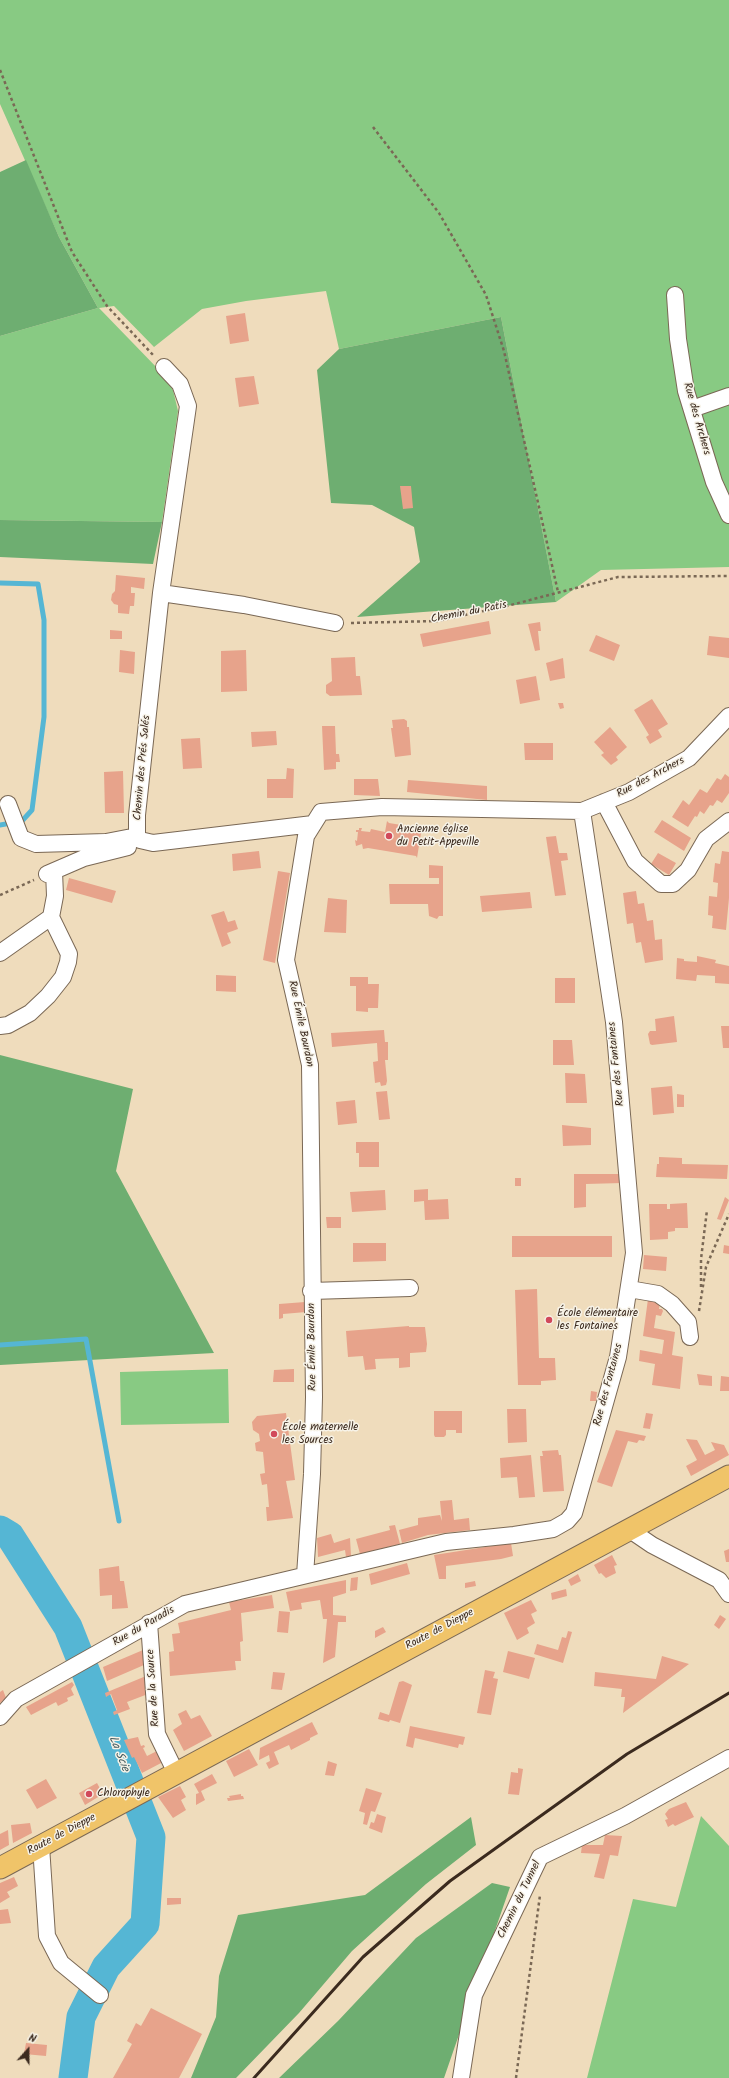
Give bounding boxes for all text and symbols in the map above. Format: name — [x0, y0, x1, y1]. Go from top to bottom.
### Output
street label: Rue des Archers — [679, 381, 713, 457]
street label: Chemin du Patis — [430, 599, 508, 627]
street label: Chemin des Prés Salés — [132, 715, 154, 821]
street label: Rue des Archers — [615, 755, 687, 801]
place label: Ancienne église du Petit-Appeville — [397, 823, 479, 849]
marker: Ancienne église du Petit-Appeville — [384, 831, 394, 841]
street label: Rue Émile Bourdon — [284, 979, 316, 1069]
street label: Rue des Fontaines — [606, 1021, 628, 1107]
street label: Rue Émile Bourdon — [306, 1303, 320, 1391]
place label: École élémentaire les Fontaines — [557, 1307, 638, 1333]
marker: École élémentaire les Fontaines — [544, 1315, 554, 1325]
street label: Rue des Fontaines — [592, 1342, 626, 1428]
place label: École maternelle les Sources — [282, 1421, 358, 1447]
marker: École maternelle les Sources — [269, 1429, 279, 1439]
street label: Rue du Paradis — [111, 1604, 177, 1650]
street label: Route de Dieppe — [404, 1606, 476, 1654]
street label: Rue de la Source — [145, 1649, 163, 1727]
water label: La Scie — [104, 1734, 132, 1774]
place label: Chlorophyle — [97, 1787, 150, 1801]
marker: Chlorophyle — [84, 1789, 94, 1799]
street label: Route de Dieppe — [26, 1811, 98, 1859]
street label: Chemin du Tunnel — [495, 1859, 545, 1941]
text: N — [26, 2029, 39, 2048]
north arrow — [8, 2030, 48, 2070]

